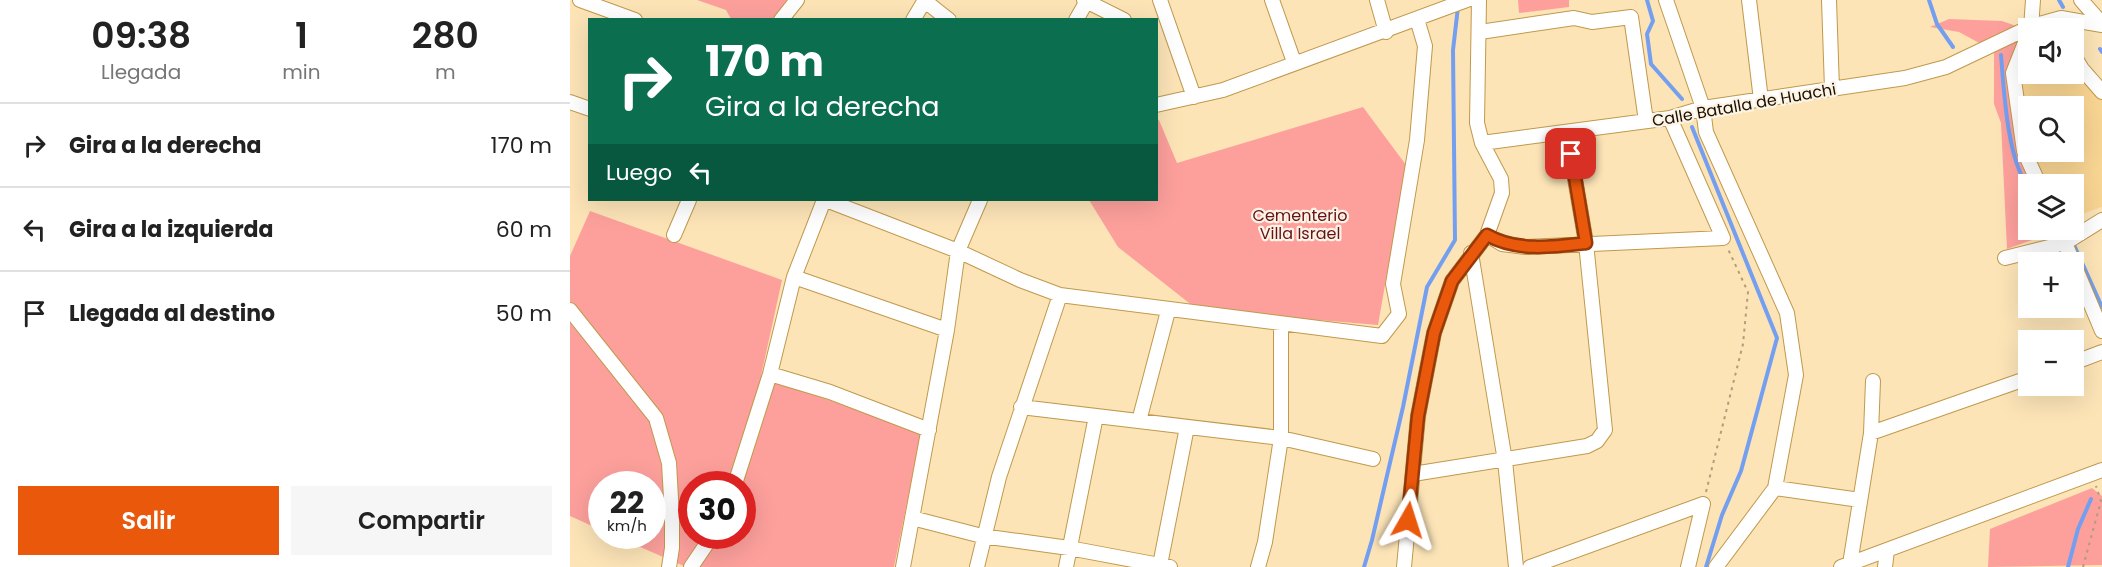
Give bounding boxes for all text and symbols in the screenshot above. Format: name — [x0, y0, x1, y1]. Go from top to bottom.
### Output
text: 09:38 — [91, 10, 191, 61]
text: 1 — [295, 10, 308, 61]
text: 280 — [412, 10, 479, 61]
map controls — [2018, 18, 2084, 396]
button: sound — [2018, 18, 2084, 84]
text: 170 m — [705, 32, 824, 91]
icon: right — [606, 42, 684, 120]
text: Llegada — [101, 58, 181, 86]
text: min — [282, 58, 321, 86]
text: m — [435, 58, 456, 86]
street label: Calle Batalla de Huachi — [1650, 77, 1838, 133]
text: Gira a la derecha — [705, 88, 939, 125]
button: search — [2018, 96, 2084, 162]
pin — [1545, 128, 1596, 179]
icon: right — [18, 129, 51, 162]
text: Gira a la derecha — [69, 130, 262, 161]
text: 170 m — [491, 130, 552, 161]
icon: arrive — [1554, 137, 1587, 170]
icon: left — [684, 156, 717, 189]
text: Luego — [606, 157, 672, 188]
button: layers — [2018, 174, 2084, 240]
park label: Cementerio Villa Israel — [1253, 204, 1347, 245]
icon: left — [18, 213, 51, 246]
text: Gira a la izquierda — [69, 214, 273, 245]
text: 60 m — [496, 214, 552, 245]
button: + — [2018, 252, 2084, 318]
icon: arrive — [18, 297, 51, 330]
text: Llegada al destino — [69, 298, 275, 329]
text: 50 m — [496, 298, 552, 329]
button: − — [2018, 330, 2084, 396]
speed limit sign: 30 — [678, 471, 756, 549]
text: 22 — [610, 481, 644, 524]
button: Salir — [18, 486, 279, 555]
button: Compartir — [291, 486, 552, 555]
position arrow — [1376, 488, 1440, 552]
text: km/h — [607, 515, 647, 536]

